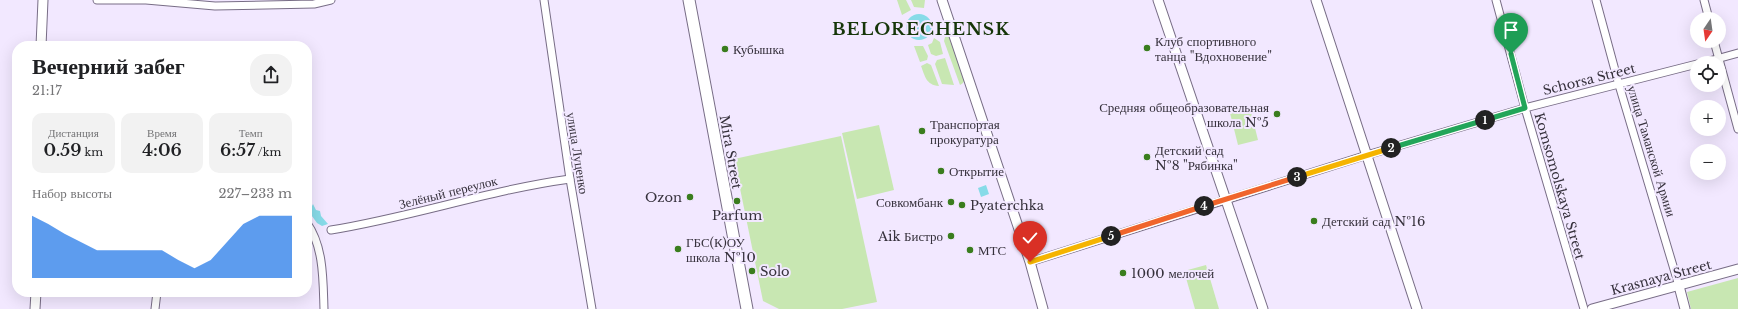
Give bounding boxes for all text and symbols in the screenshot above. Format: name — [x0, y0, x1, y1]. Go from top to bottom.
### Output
north arrow — [1690, 12, 1726, 48]
map controls — [1690, 12, 1726, 180]
pin — [1494, 13, 1528, 54]
district label: BELORECHENSK — [832, 19, 1010, 40]
icon: arrive — [1500, 19, 1522, 41]
place label: Клуб спортивного танца "Вдохновение" — [1155, 33, 1272, 65]
place label: Кубышка — [733, 41, 785, 58]
marker: Клуб спортивного танца "Вдохновение" — [1142, 43, 1152, 53]
marker: Кубышка — [720, 44, 730, 54]
text: Вечерний забег — [32, 53, 185, 80]
button: share — [250, 54, 292, 96]
button: locate — [1690, 56, 1726, 92]
street label: Schorsa Street — [1541, 60, 1637, 99]
text: 21:17 — [32, 82, 62, 99]
street label: улица Таманской Армии — [1623, 83, 1680, 219]
place label: Средняя общеобразовательная школа №5 — [1099, 99, 1269, 131]
button: + — [1690, 100, 1726, 136]
marker: Средняя общеобразовательная школа №5 — [1272, 109, 1282, 119]
pin: 1 — [1475, 110, 1495, 130]
street label: улица Луценко — [563, 111, 592, 195]
street label: Komsomolskaya Street — [1530, 111, 1589, 262]
text: 1 — [1483, 113, 1487, 127]
street label: Mira Street — [716, 114, 745, 190]
place label: Транспортая прокуратура — [930, 116, 1000, 148]
text: Дистанция — [48, 126, 99, 140]
text: Время — [147, 126, 177, 140]
text: Темп — [239, 126, 263, 140]
marker: Транспортая прокуратура — [917, 126, 927, 136]
pin: 2 — [1381, 138, 1401, 158]
text: 0.59 — [43, 140, 81, 161]
text: 4:06 — [142, 140, 182, 161]
text: 6:57 — [220, 140, 255, 161]
text: 2 — [1387, 141, 1395, 155]
place label: Детский сад №8 "Рябинка" — [1155, 142, 1238, 174]
button: − — [1690, 144, 1726, 180]
text: km — [81, 145, 103, 159]
text: /km — [255, 145, 281, 159]
marker: Детский сад №8 "Рябинка" — [1142, 152, 1152, 162]
place label: Открытие — [949, 163, 1004, 180]
marker: Открытие — [936, 166, 946, 176]
pin: 3 — [1287, 167, 1307, 187]
text: 3 — [1293, 170, 1301, 184]
street label: Зелёный переулок — [397, 172, 500, 213]
text: Набор высоты — [32, 185, 112, 202]
text: 227–233 m — [219, 185, 292, 202]
place label: Ozon — [645, 189, 682, 206]
marker: Ozon — [685, 192, 695, 202]
place label: Совкомбанк — [876, 194, 944, 211]
marker: Parfum — [732, 196, 742, 206]
pin: 4 — [1194, 196, 1214, 216]
marker: Совкомбанк — [946, 197, 956, 207]
place label: Pyaterchka — [970, 197, 1045, 214]
text: 4 — [1200, 199, 1208, 213]
marker: Pyaterchka — [957, 200, 967, 210]
place label: Parfum — [712, 207, 762, 224]
place label: Детский сад №16 — [1322, 213, 1425, 230]
marker: Детский сад №16 — [1309, 216, 1319, 226]
pin — [1013, 221, 1047, 262]
pin: 5 — [1101, 226, 1121, 246]
icon: check — [1019, 227, 1041, 249]
place label: Aik Бистро — [877, 228, 943, 245]
text: 5 — [1108, 229, 1114, 243]
marker: Aik Бистро — [946, 231, 956, 241]
place label: ГБС(К)ОУ школа №10 — [686, 234, 756, 266]
place label: МТС — [978, 242, 1006, 259]
marker: ГБС(К)ОУ школа №10 — [673, 244, 683, 254]
marker: МТС — [965, 245, 975, 255]
street label: Krasnaya Street — [1609, 256, 1713, 299]
place label: Solo — [760, 263, 790, 280]
place label: 1000 мелочей — [1131, 265, 1214, 282]
marker: Solo — [747, 266, 757, 276]
marker: 1000 мелочей — [1118, 268, 1128, 278]

